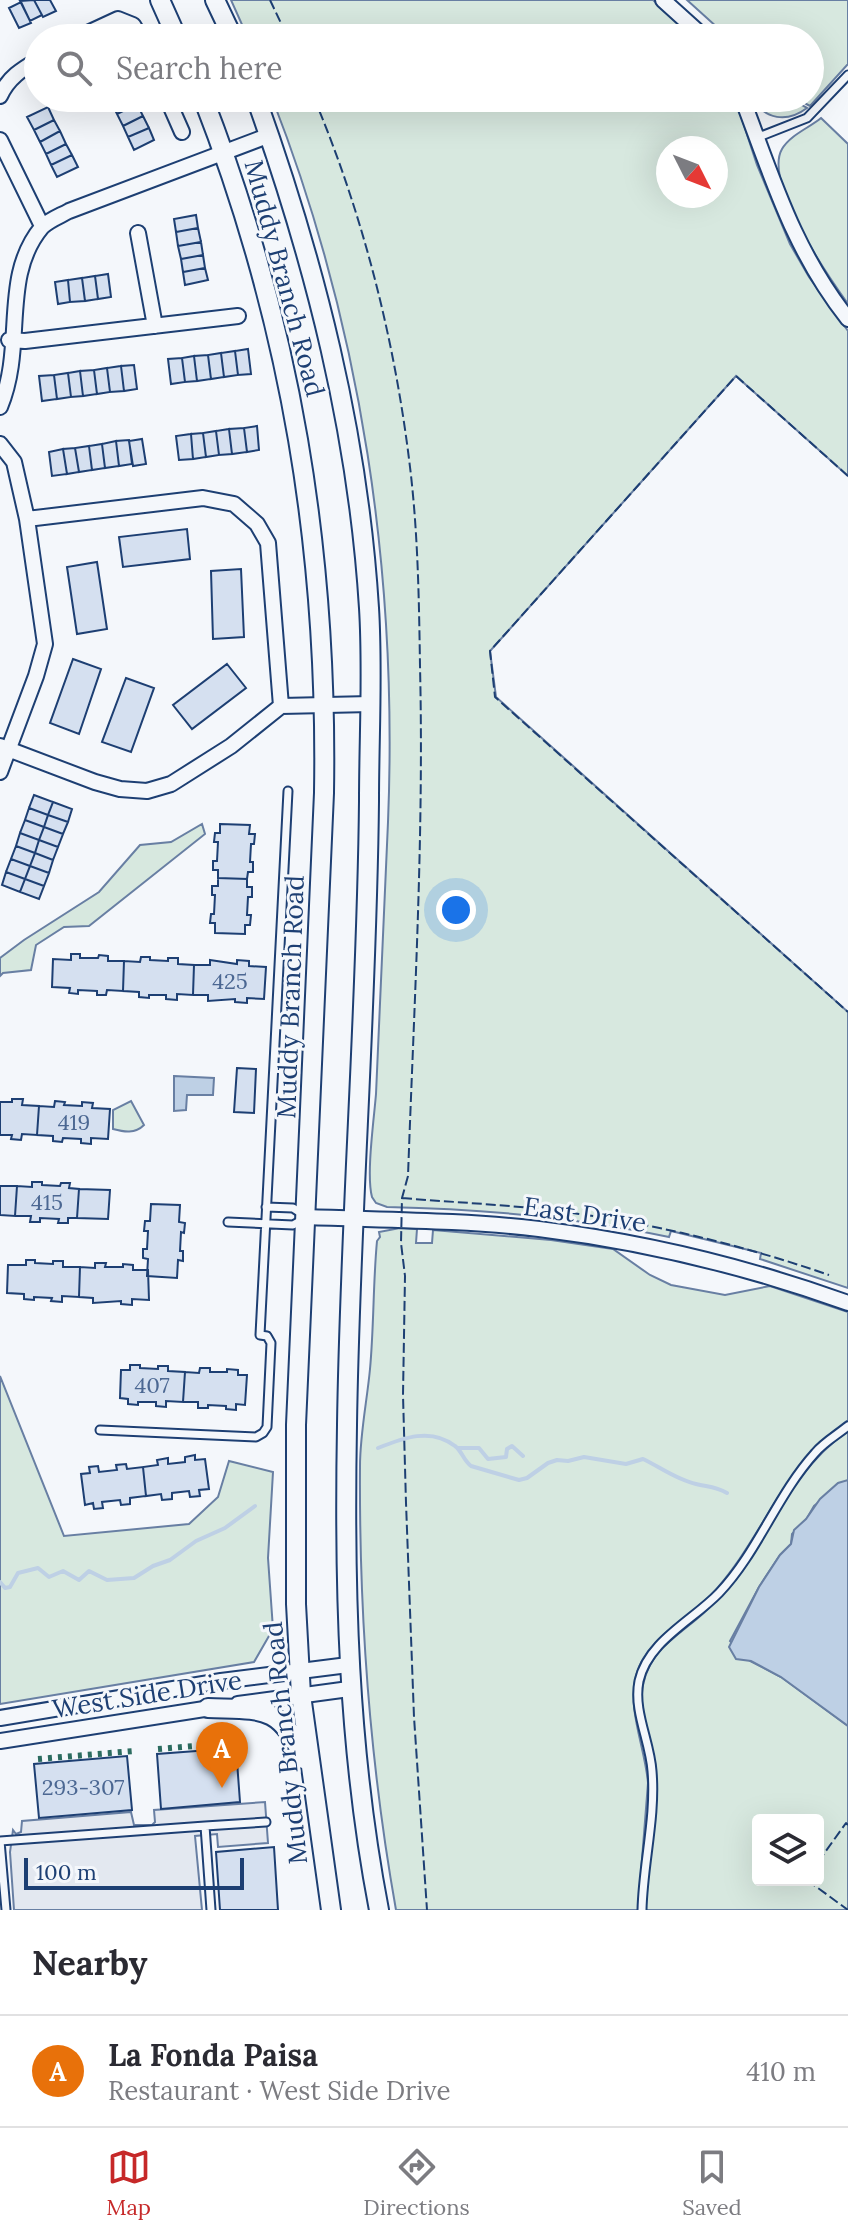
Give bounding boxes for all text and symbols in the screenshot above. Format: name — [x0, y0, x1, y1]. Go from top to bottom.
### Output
search box — [24, 24, 824, 112]
icon: search — [52, 46, 96, 90]
text: Search here — [116, 49, 283, 87]
north arrow — [656, 136, 728, 208]
street label: Muddy Branch Road — [238, 156, 332, 400]
street label: Muddy Branch Road — [269, 875, 311, 1119]
your location — [436, 890, 476, 930]
house number: 425 — [212, 967, 248, 995]
house number: 419 — [58, 1108, 90, 1136]
house number: 415 — [31, 1188, 63, 1216]
street label: East Drive — [522, 1189, 648, 1239]
house number: 407 — [134, 1371, 170, 1399]
street label: Muddy Branch Road — [256, 1620, 314, 1866]
street label: West Side Drive — [50, 1663, 244, 1725]
pin: A — [196, 1722, 248, 1788]
house number: 293-307 — [42, 1773, 124, 1801]
map controls — [752, 1814, 824, 1886]
button: layers — [752, 1814, 824, 1886]
scale bar — [24, 1854, 244, 1890]
text: 100 m — [36, 1858, 97, 1886]
text: Nearby — [32, 1941, 148, 1984]
text: La Fonda Paisa — [108, 2036, 318, 2074]
text: A — [49, 2055, 67, 2088]
text: 410 m — [746, 2055, 816, 2088]
text: Restaurant · West Side Drive — [108, 2074, 451, 2107]
tab: Map — [106, 2145, 151, 2221]
tab: Directions — [363, 2145, 470, 2221]
tab: Saved — [682, 2145, 742, 2221]

